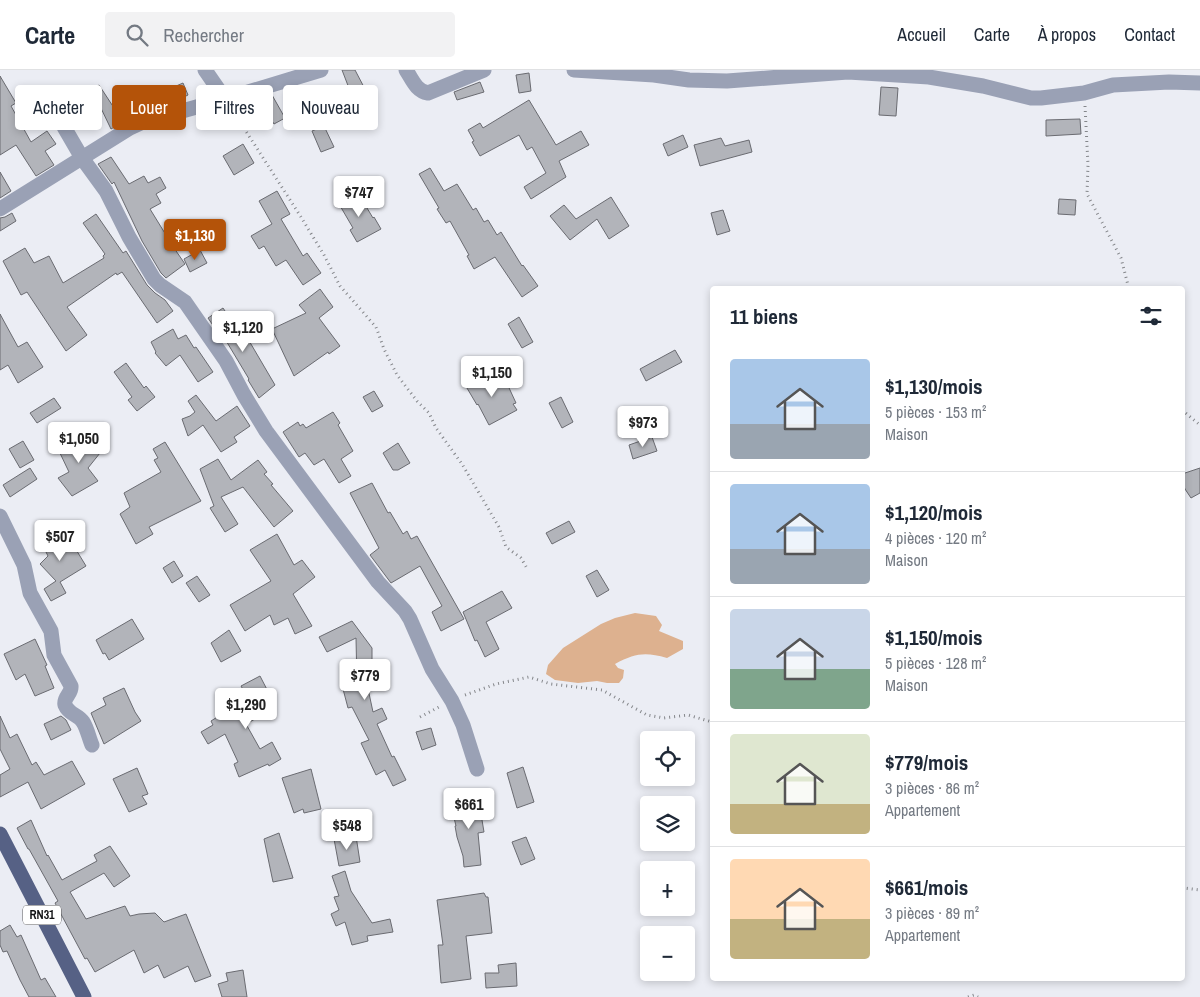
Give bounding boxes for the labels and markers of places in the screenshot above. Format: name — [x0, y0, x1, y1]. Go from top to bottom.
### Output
pin: $747 — [329, 176, 389, 218]
pin: $1,130 — [154, 218, 236, 261]
pin: $1,120 — [202, 310, 284, 353]
pin: $1,150 — [451, 356, 533, 398]
pin: $973 — [613, 406, 673, 448]
pin: $1,050 — [38, 422, 120, 464]
pin: $507 — [30, 520, 90, 562]
pin: $779 — [335, 658, 395, 701]
pin: $1,290 — [205, 688, 287, 730]
pin: $661 — [439, 788, 499, 830]
pin: $548 — [317, 808, 377, 851]

